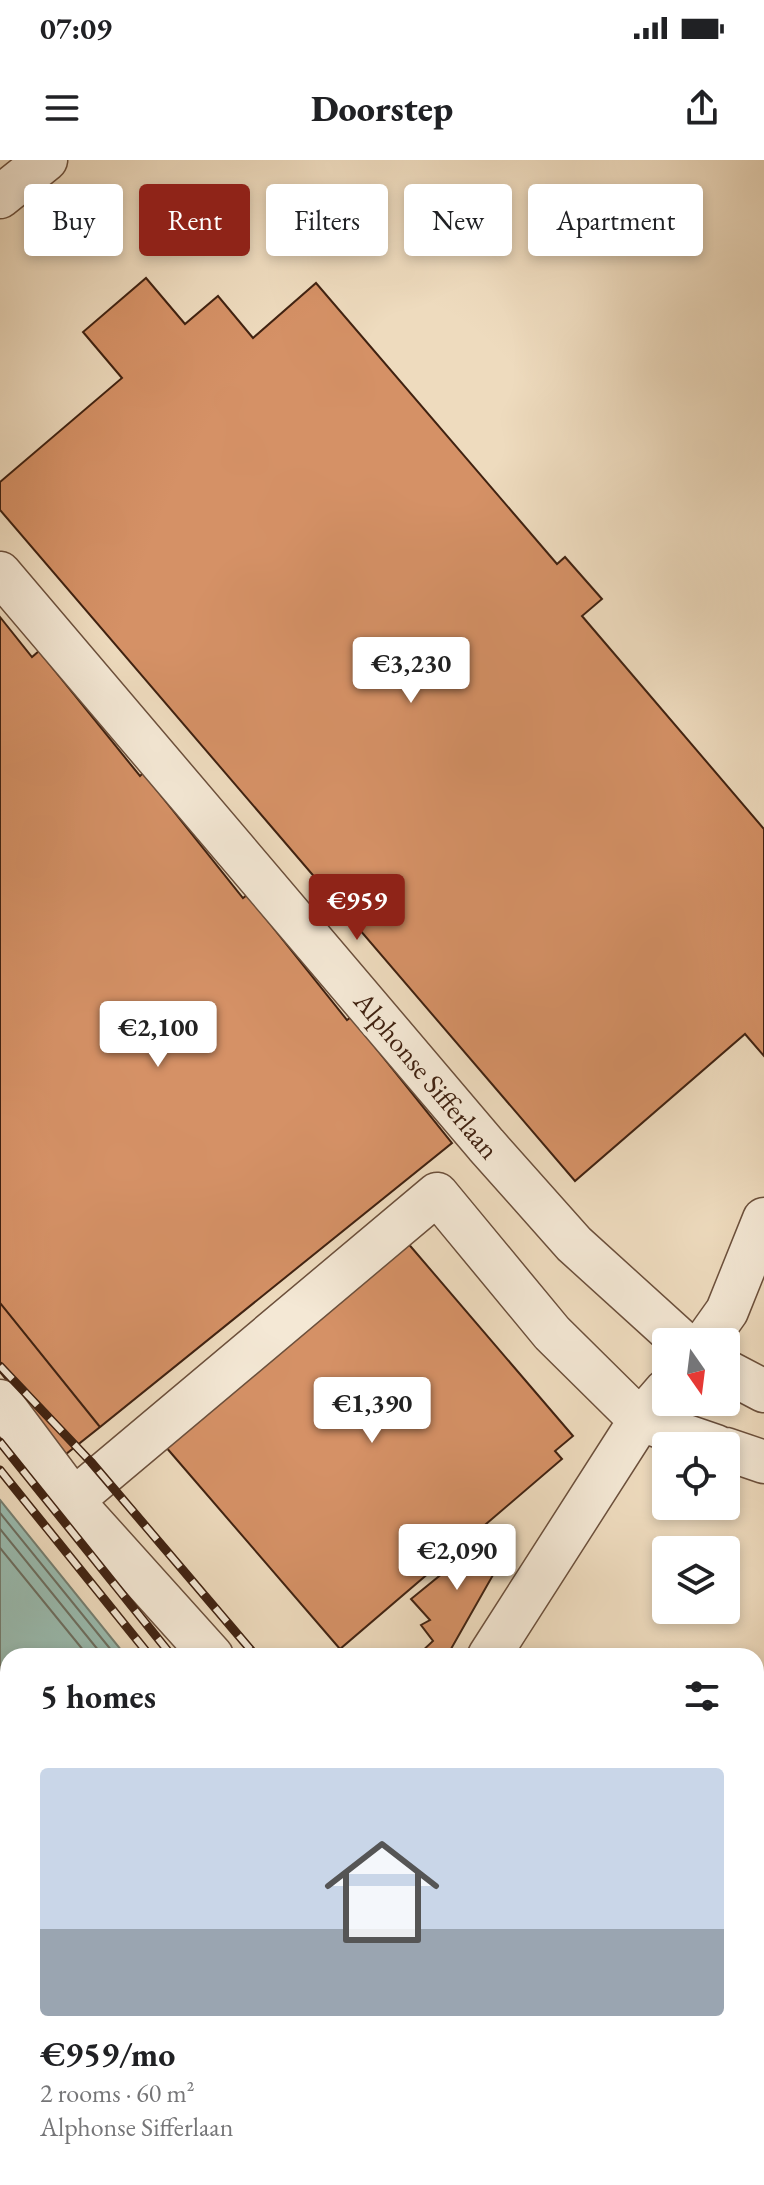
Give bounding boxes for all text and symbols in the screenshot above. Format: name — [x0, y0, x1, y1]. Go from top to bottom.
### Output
text: 07:09 — [40, 9, 112, 48]
text: Doorstep — [311, 85, 453, 132]
icon: menu — [40, 86, 84, 130]
icon: share — [680, 86, 724, 130]
chip: Buy — [24, 184, 123, 256]
chip: Rent — [139, 184, 250, 256]
chip: Filters — [266, 184, 388, 256]
chip: New — [404, 184, 512, 256]
chip: Apartment — [528, 184, 703, 256]
pin: €3,230 — [346, 637, 476, 705]
text: €3,230 — [371, 646, 451, 680]
pin: €959 — [310, 874, 404, 942]
text: €959 — [327, 883, 387, 917]
street label: Alphonse Sifferlaan — [346, 983, 508, 1166]
pin: €2,100 — [93, 1001, 223, 1069]
text: €2,100 — [118, 1010, 198, 1044]
north arrow — [652, 1328, 740, 1416]
map controls — [652, 1328, 740, 1624]
pin: €1,390 — [307, 1377, 437, 1445]
text: €1,390 — [332, 1386, 412, 1420]
button: locate — [652, 1432, 740, 1520]
pin: €2,090 — [392, 1524, 522, 1592]
text: €2,090 — [417, 1533, 497, 1567]
button: layers — [652, 1536, 740, 1624]
text: 5 homes — [40, 1674, 156, 1718]
icon: filters — [680, 1674, 724, 1718]
icon: home — [310, 1820, 454, 1964]
text: €959/mo — [40, 2032, 175, 2076]
text: 2 rooms · 60 m² — [40, 2076, 195, 2110]
text: Alphonse Sifferlaan — [40, 2110, 233, 2144]

